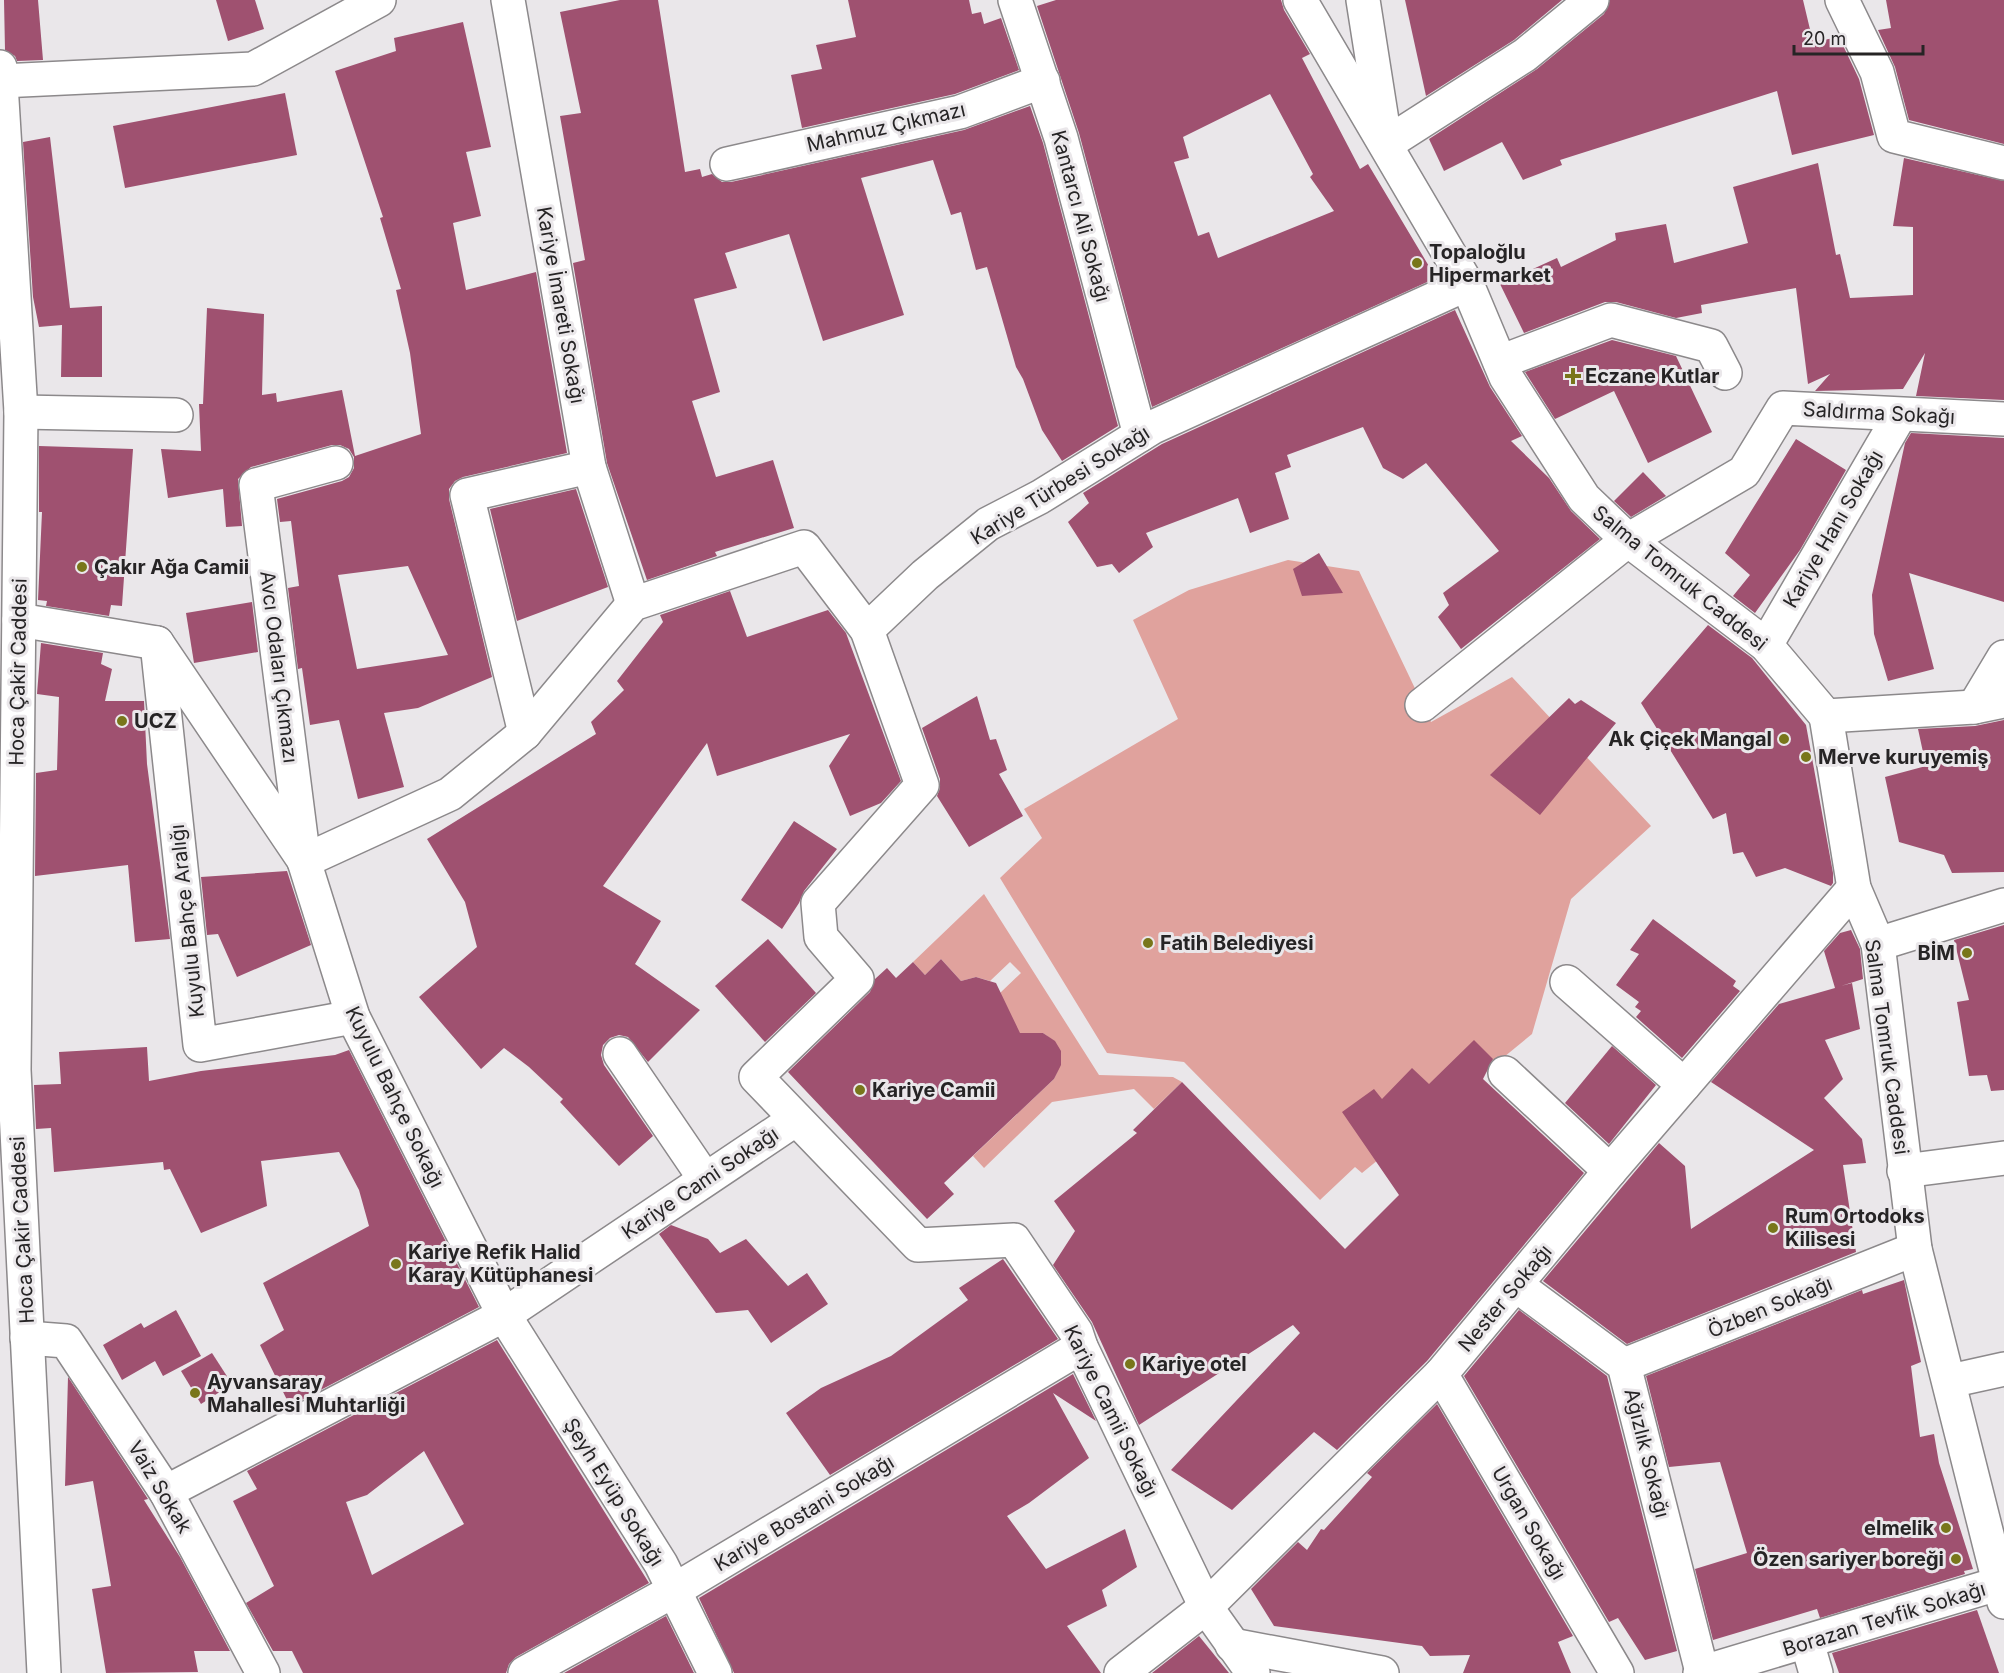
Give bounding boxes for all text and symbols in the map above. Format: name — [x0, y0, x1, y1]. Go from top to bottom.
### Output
scale bar — [1794, 18, 1923, 56]
text: 20 m — [1803, 28, 1846, 49]
street label: Mahmuz Çıkmazı — [804, 97, 968, 157]
street label: Kantarcı Ali Sokağı — [1047, 128, 1115, 304]
street label: Kariye İmareti Sokağı — [532, 204, 591, 405]
place label: Topaloğlu Hipermarket — [1429, 240, 1551, 287]
marker: Topaloğlu Hipermarket — [1410, 256, 1424, 270]
place label: Eczane Kutlar — [1585, 364, 1719, 388]
marker: Eczane Kutlar — [1566, 369, 1580, 383]
street label: Saldırma Sokağı — [1802, 397, 1956, 429]
street label: Kariye Türbesi Sokağı — [966, 420, 1154, 550]
street label: Kariye Hanı Sokağı — [1778, 446, 1888, 612]
street label: Salma Tomruk Caddesi — [1588, 500, 1772, 656]
place label: Çakır Ağa Camii — [94, 555, 249, 579]
marker: Çakır Ağa Camii — [75, 560, 89, 574]
street label: Avcı Odaları Çıkmazı — [255, 570, 303, 764]
street label: Hoca Çakir Caddesi — [4, 578, 32, 766]
place label: UCZ — [134, 709, 177, 733]
marker: UCZ — [115, 714, 129, 728]
place label: Ak Çiçek Mangal — [1608, 727, 1772, 751]
marker: Ak Çiçek Mangal — [1777, 732, 1791, 746]
place label: Merve kuruyemiş — [1818, 745, 1988, 769]
marker: Merve kuruyemiş — [1799, 750, 1813, 764]
street label: Kuyulu Bahçe Aralığı — [165, 823, 209, 1019]
place label: Fatih Belediyesi — [1160, 931, 1314, 955]
marker: Fatih Belediyesi — [1141, 936, 1155, 950]
street label: Salma Tomruk Caddesi — [1860, 938, 1914, 1156]
place label: BİM — [1918, 941, 1955, 965]
marker: BİM — [1960, 946, 1974, 960]
street label: Kuyulu Bahçe Sokağı — [341, 1002, 449, 1192]
place label: Kariye Camii — [872, 1078, 996, 1102]
marker: Kariye Camii — [853, 1083, 867, 1097]
street label: Kariye Cami Sokağı — [617, 1122, 783, 1244]
street label: Hoca Çakir Caddesi — [5, 1136, 39, 1324]
place label: Rum Ortodoks Kilisesi — [1785, 1204, 1925, 1251]
marker: Rum Ortodoks Kilisesi — [1766, 1221, 1780, 1235]
place label: Kariye Refik Halid Karay Kütüphanesi — [408, 1240, 594, 1287]
street label: Nester Sokağı — [1453, 1240, 1557, 1356]
marker: Kariye Refik Halid Karay Kütüphanesi — [389, 1257, 403, 1271]
street label: Özben Sokağı — [1704, 1271, 1836, 1343]
street label: Kariye Camii Sokağı — [1059, 1321, 1163, 1501]
place label: Kariye otel — [1142, 1352, 1247, 1376]
marker: Kariye otel — [1123, 1357, 1137, 1371]
place label: Ayvansaray Mahallesi Muhtarliği — [207, 1370, 405, 1417]
marker: Ayvansaray Mahallesi Muhtarliği — [188, 1386, 202, 1400]
street label: Ağızlık Sokağı — [1619, 1386, 1675, 1520]
street label: Şeyh Eyüp Sokağı — [559, 1414, 669, 1570]
street label: Vaiz Sokak — [123, 1436, 197, 1538]
street label: Kariye Bostani Sokağı — [710, 1450, 898, 1576]
street label: Urgan Sokağı — [1487, 1462, 1571, 1584]
place label: elmelik — [1864, 1516, 1934, 1540]
marker: elmelik — [1939, 1521, 1953, 1535]
place label: Özen sariyer boreği — [1753, 1547, 1944, 1571]
marker: Özen sariyer boreği — [1949, 1552, 1963, 1566]
street label: Borazan Tevfik Sokağı — [1780, 1577, 1988, 1661]

